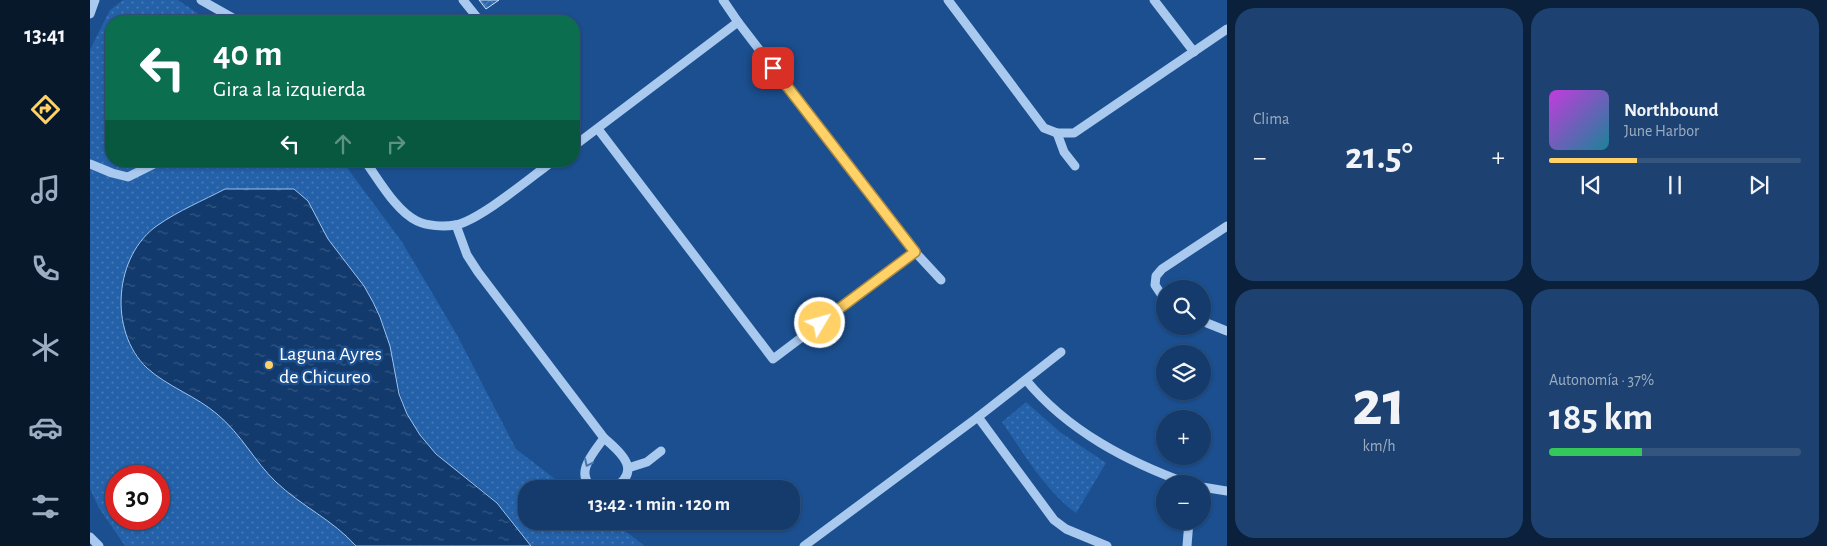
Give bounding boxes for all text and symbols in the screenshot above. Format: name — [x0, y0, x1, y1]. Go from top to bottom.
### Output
text: 13:41 — [24, 24, 66, 46]
icon: left — [130, 35, 195, 100]
text: 40 m — [213, 37, 282, 72]
pin — [752, 47, 794, 89]
icon: arrive — [759, 54, 787, 82]
text: Gira a la izquierda — [213, 78, 366, 100]
icon: directions — [28, 92, 63, 127]
text: Northbound — [1624, 101, 1719, 120]
text: Clima — [1253, 111, 1289, 127]
text: June Harbor — [1624, 123, 1699, 139]
icon: left — [276, 130, 304, 158]
icon: ahead — [329, 130, 357, 158]
icon: right — [382, 130, 410, 158]
text: 21.5° — [1345, 138, 1413, 176]
text: − — [1253, 144, 1266, 172]
text: + — [1492, 144, 1505, 172]
icon: previous — [1577, 171, 1605, 199]
icon: pause — [1661, 171, 1689, 199]
icon: next — [1745, 171, 1773, 199]
icon: music — [28, 172, 63, 207]
icon: phone — [28, 251, 63, 286]
map controls — [1156, 280, 1211, 530]
button: search — [1156, 280, 1211, 335]
position arrow — [793, 296, 845, 348]
icon: climate — [28, 330, 63, 365]
place label: Laguna Ayres de Chicureo — [279, 344, 382, 387]
button: layers — [1156, 345, 1211, 400]
marker: Laguna Ayres de Chicureo — [263, 359, 275, 371]
text: 21 — [1352, 372, 1406, 437]
text: Autonomía · 37% — [1549, 372, 1654, 388]
text: 185 km — [1549, 399, 1653, 437]
icon: car — [28, 410, 63, 445]
button: + — [1156, 410, 1211, 465]
text: km/h — [1362, 438, 1396, 454]
one-way arrow — [584, 458, 594, 467]
speed limit sign: 30 — [105, 465, 170, 530]
button: − — [1156, 475, 1211, 530]
icon: filters — [28, 489, 63, 524]
text: 13:42 · 1 min · 120 m — [588, 495, 730, 514]

